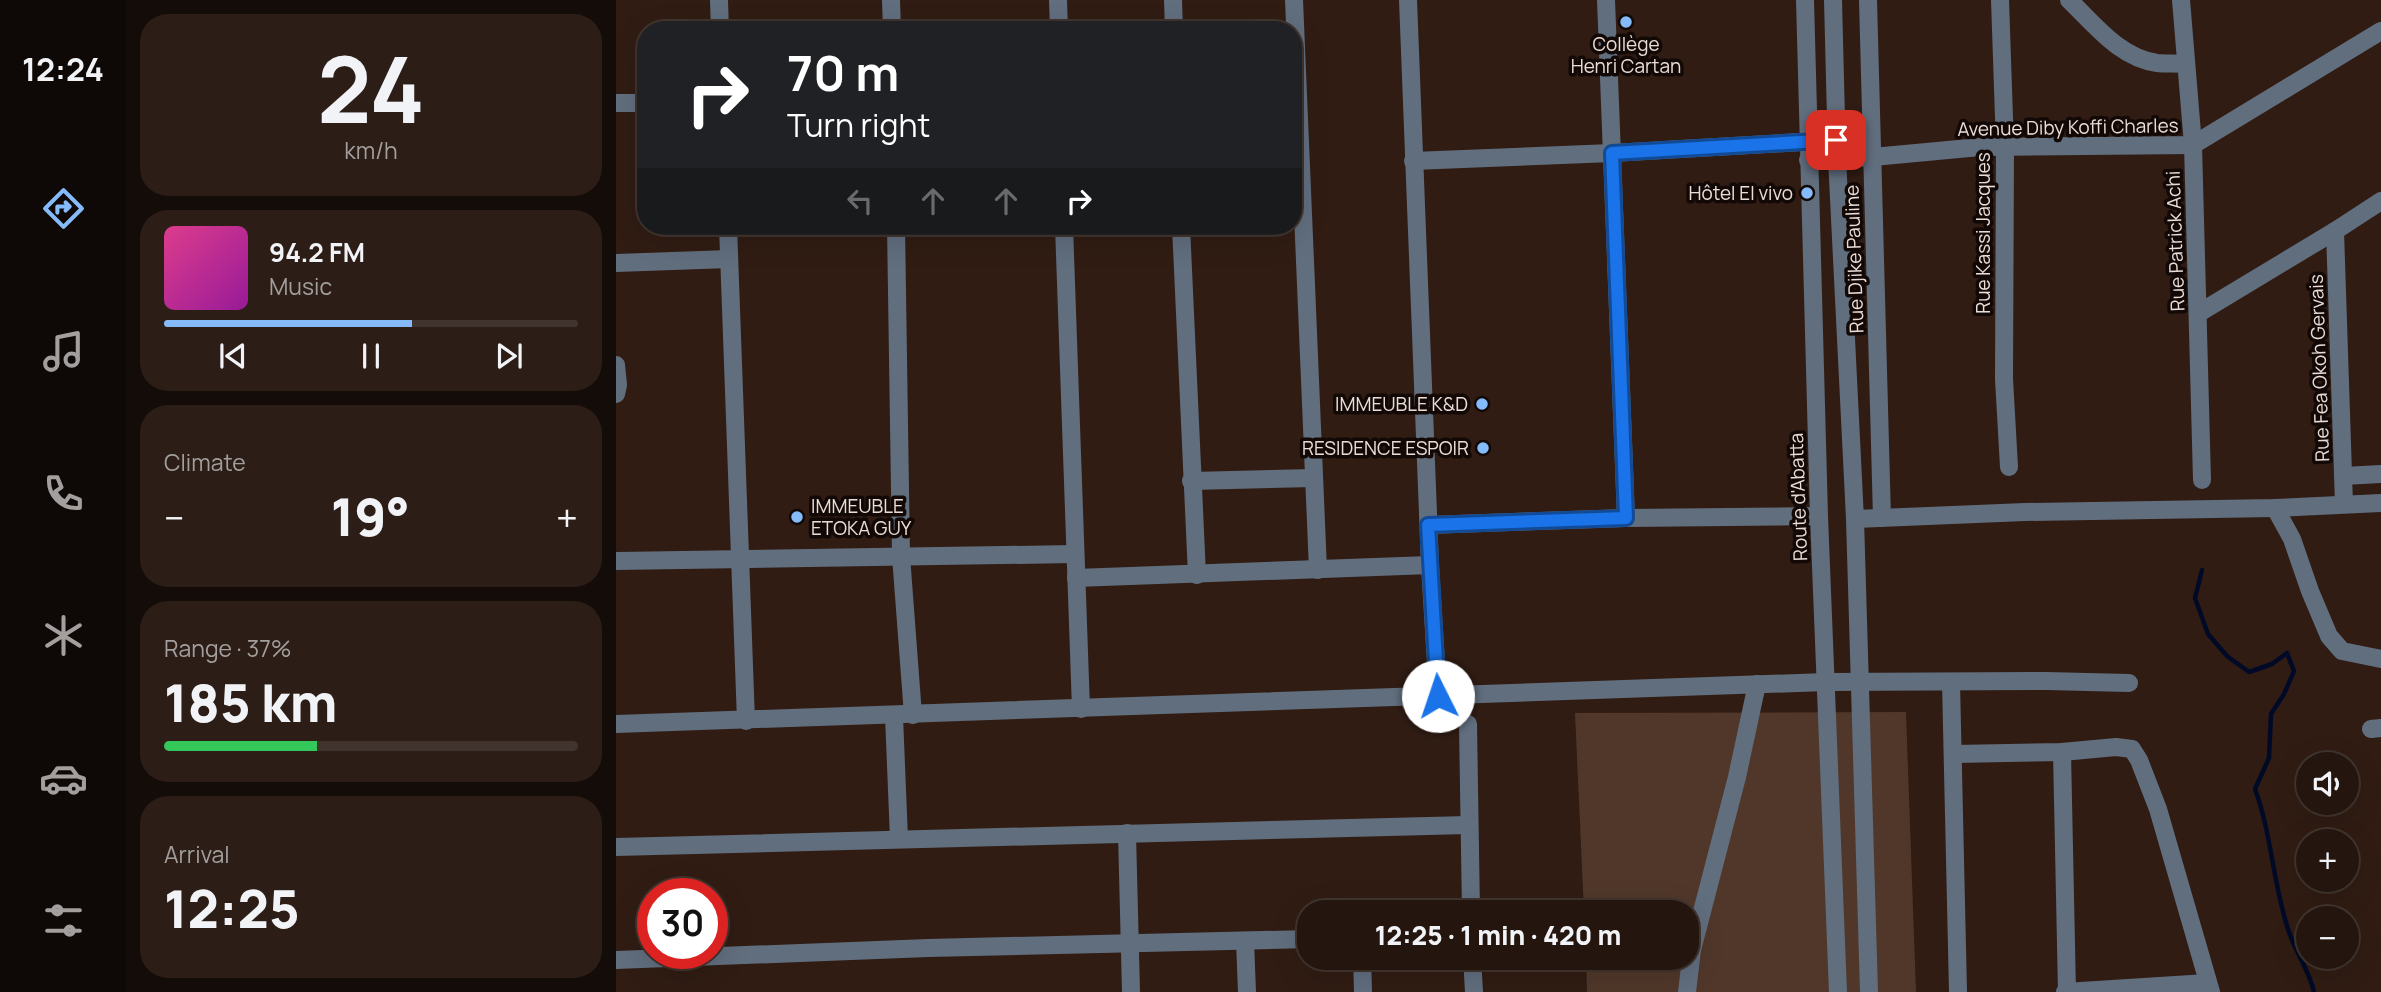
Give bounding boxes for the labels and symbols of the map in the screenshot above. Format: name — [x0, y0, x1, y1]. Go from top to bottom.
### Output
marker: Collège Henri Cartan — [1618, 14, 1634, 30]
place label: Collège Henri Cartan — [1571, 31, 1681, 79]
pin — [1806, 110, 1866, 170]
street label: Avenue Diby Koffi Charles — [1957, 112, 2179, 142]
street label: Rue Kassi Jacques — [1970, 152, 1996, 314]
street label: Rue Patrick Achi — [2160, 170, 2190, 312]
place label: Hôtel El vivo — [1689, 180, 1793, 206]
street label: Rue Djike Pauline — [1838, 184, 1870, 334]
marker: Hôtel El vivo — [1799, 185, 1815, 201]
street label: Rue Fea Okoh Gervais — [2303, 274, 2335, 462]
place label: IMMEUBLE K&D — [1335, 391, 1468, 417]
marker: IMMEUBLE K&D — [1474, 396, 1490, 412]
street label: Route d'Abatta — [1783, 433, 1813, 561]
place label: RESIDENCE ESPOIR — [1302, 435, 1469, 461]
marker: RESIDENCE ESPOIR — [1475, 440, 1491, 456]
place label: IMMEUBLE ETOKA GUY — [811, 493, 912, 541]
marker: IMMEUBLE ETOKA GUY — [789, 509, 805, 525]
position arrow — [1401, 659, 1475, 733]
speed limit sign: 30 — [637, 878, 728, 969]

